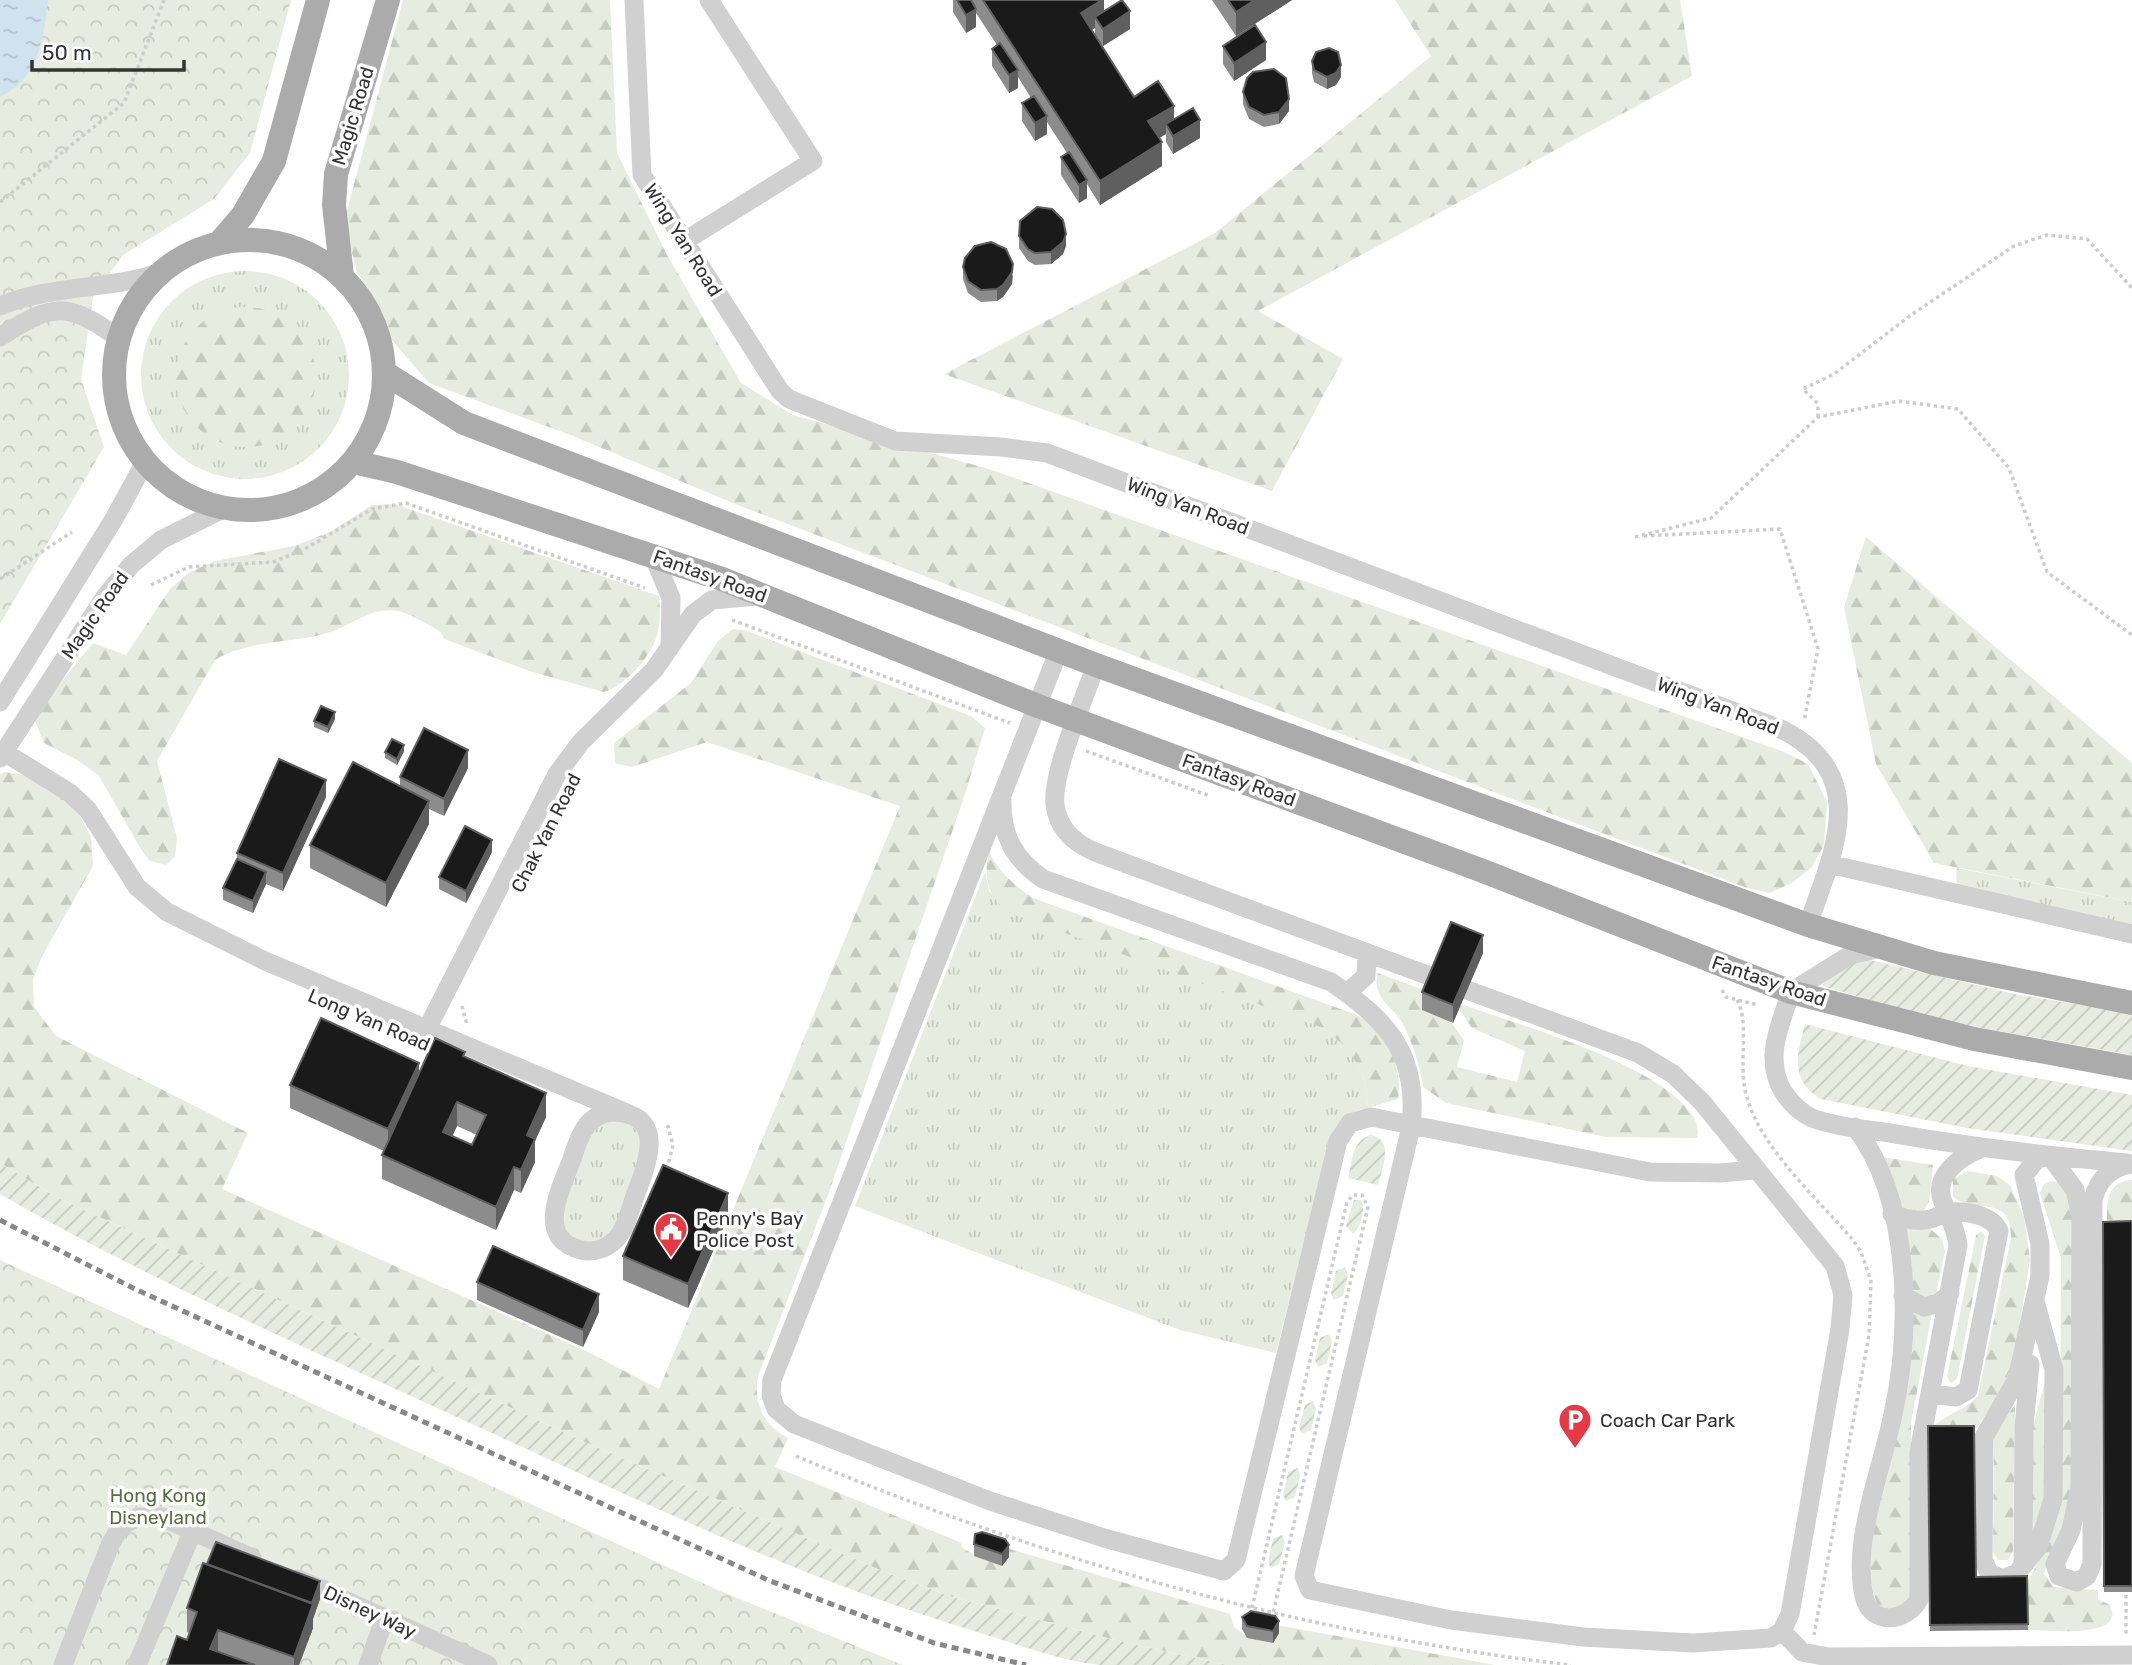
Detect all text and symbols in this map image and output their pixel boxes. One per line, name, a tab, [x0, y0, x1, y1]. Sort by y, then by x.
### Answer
scale bar	[32, 28, 184, 72]
text: 50 m	[42, 40, 92, 65]
street label: Magic Road	[327, 64, 379, 168]
street label: Wing Yan Road	[639, 179, 727, 301]
street label: Wing Yan Road	[1124, 472, 1252, 540]
street label: Fantasy Road	[650, 545, 770, 607]
street label: Magic Road	[56, 567, 134, 663]
street label: Wing Yan Road	[1654, 672, 1782, 740]
street label: Fantasy Road	[1179, 749, 1299, 811]
street label: Chak Yan Road	[506, 770, 586, 896]
street label: Fantasy Road	[1709, 951, 1829, 1011]
street label: Long Yan Road	[304, 984, 434, 1056]
place label: Penny's Bay Police Post	[696, 1207, 803, 1252]
public building icon: Penny's Bay Police Post	[652, 1210, 690, 1259]
parking icon: Coach Car Park	[1556, 1401, 1594, 1450]
place label: Coach Car Park	[1600, 1409, 1735, 1432]
park label: Hong Kong Disneyland	[109, 1484, 207, 1529]
street label: Disney Way	[320, 1581, 420, 1643]

